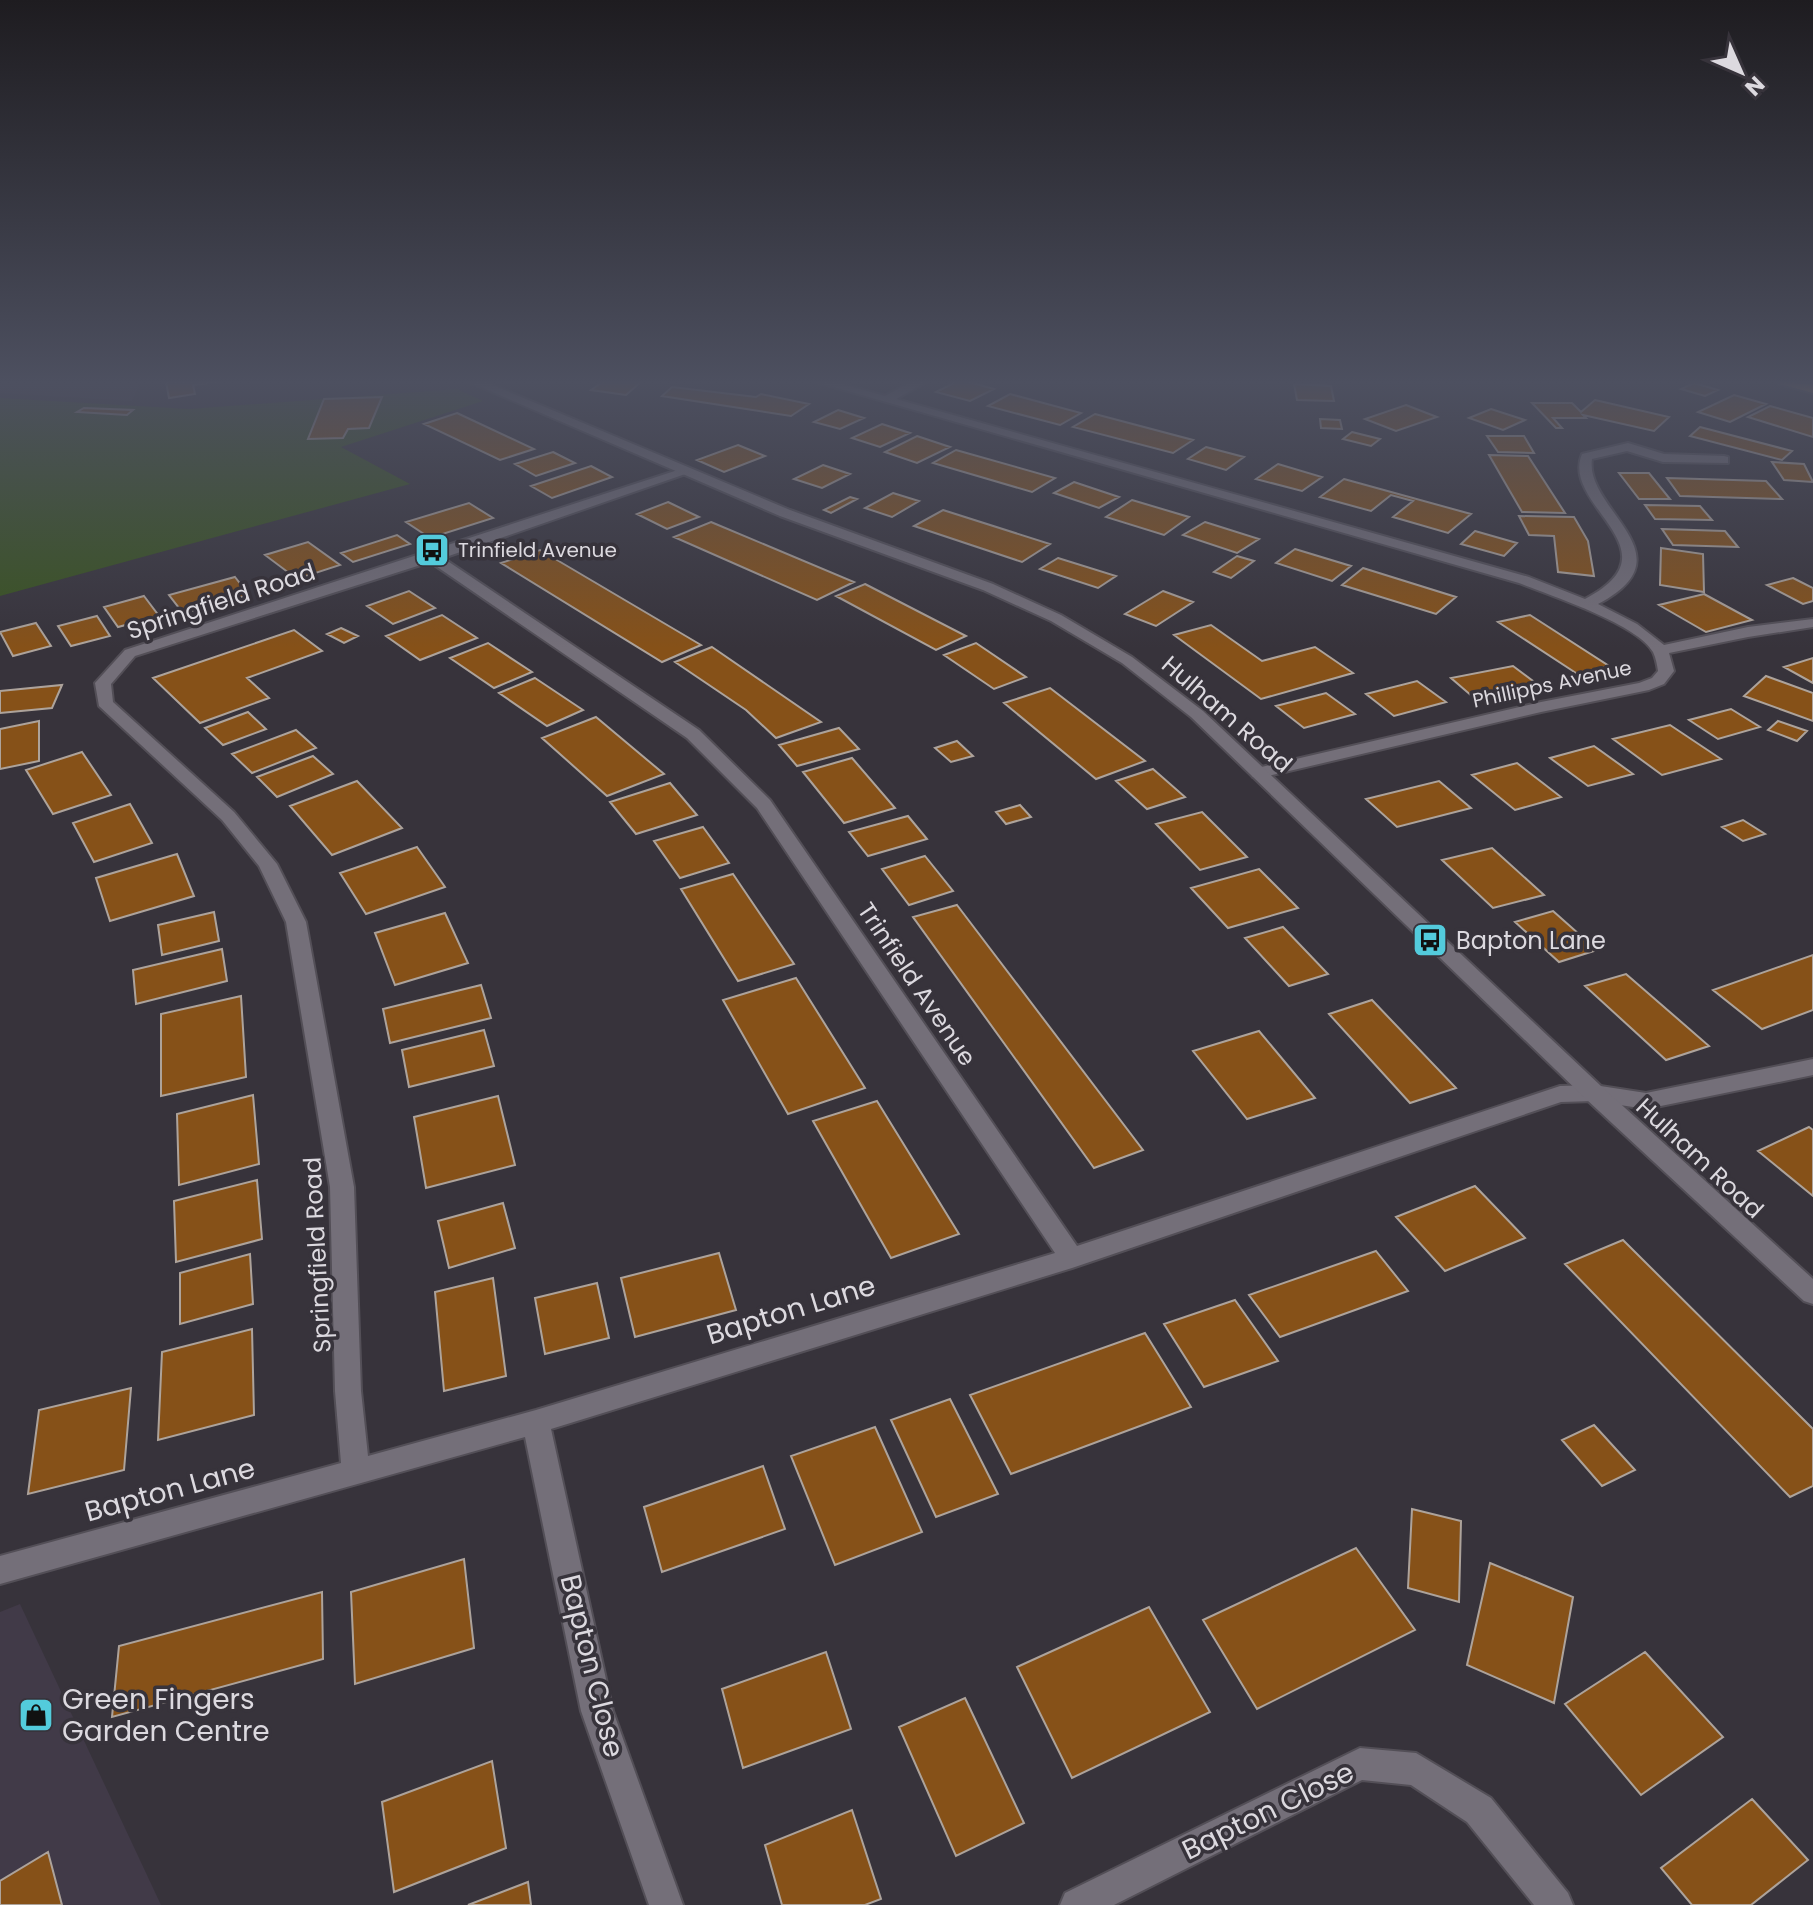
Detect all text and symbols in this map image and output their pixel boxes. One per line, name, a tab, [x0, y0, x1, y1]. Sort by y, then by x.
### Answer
north arrow	[1701, 32, 1781, 112]
text: N	[1738, 69, 1772, 103]
bus stop icon: Trinfield Avenue	[413, 531, 451, 569]
place label: Trinfield Avenue	[458, 536, 617, 564]
street label: Springfield Road	[123, 555, 319, 647]
street label: Hulham Road	[1155, 648, 1299, 780]
street label: Phillipps Avenue	[1470, 653, 1634, 715]
street label: Trinfield Avenue	[850, 896, 984, 1072]
bus stop icon: Bapton Lane	[1411, 921, 1449, 959]
place label: Bapton Lane	[1456, 924, 1606, 957]
street label: Hulham Road	[1629, 1090, 1771, 1226]
street label: Springfield Road	[295, 1156, 339, 1354]
street label: Bapton Lane	[702, 1266, 880, 1354]
street label: Bapton Lane	[81, 1449, 259, 1531]
street label: Bapton Close	[550, 1571, 634, 1761]
place label: Green Fingers Garden Centre	[62, 1680, 270, 1751]
shop icon: Green Fingers Garden Centre	[17, 1696, 55, 1734]
street label: Bapton Close	[1175, 1752, 1361, 1870]

